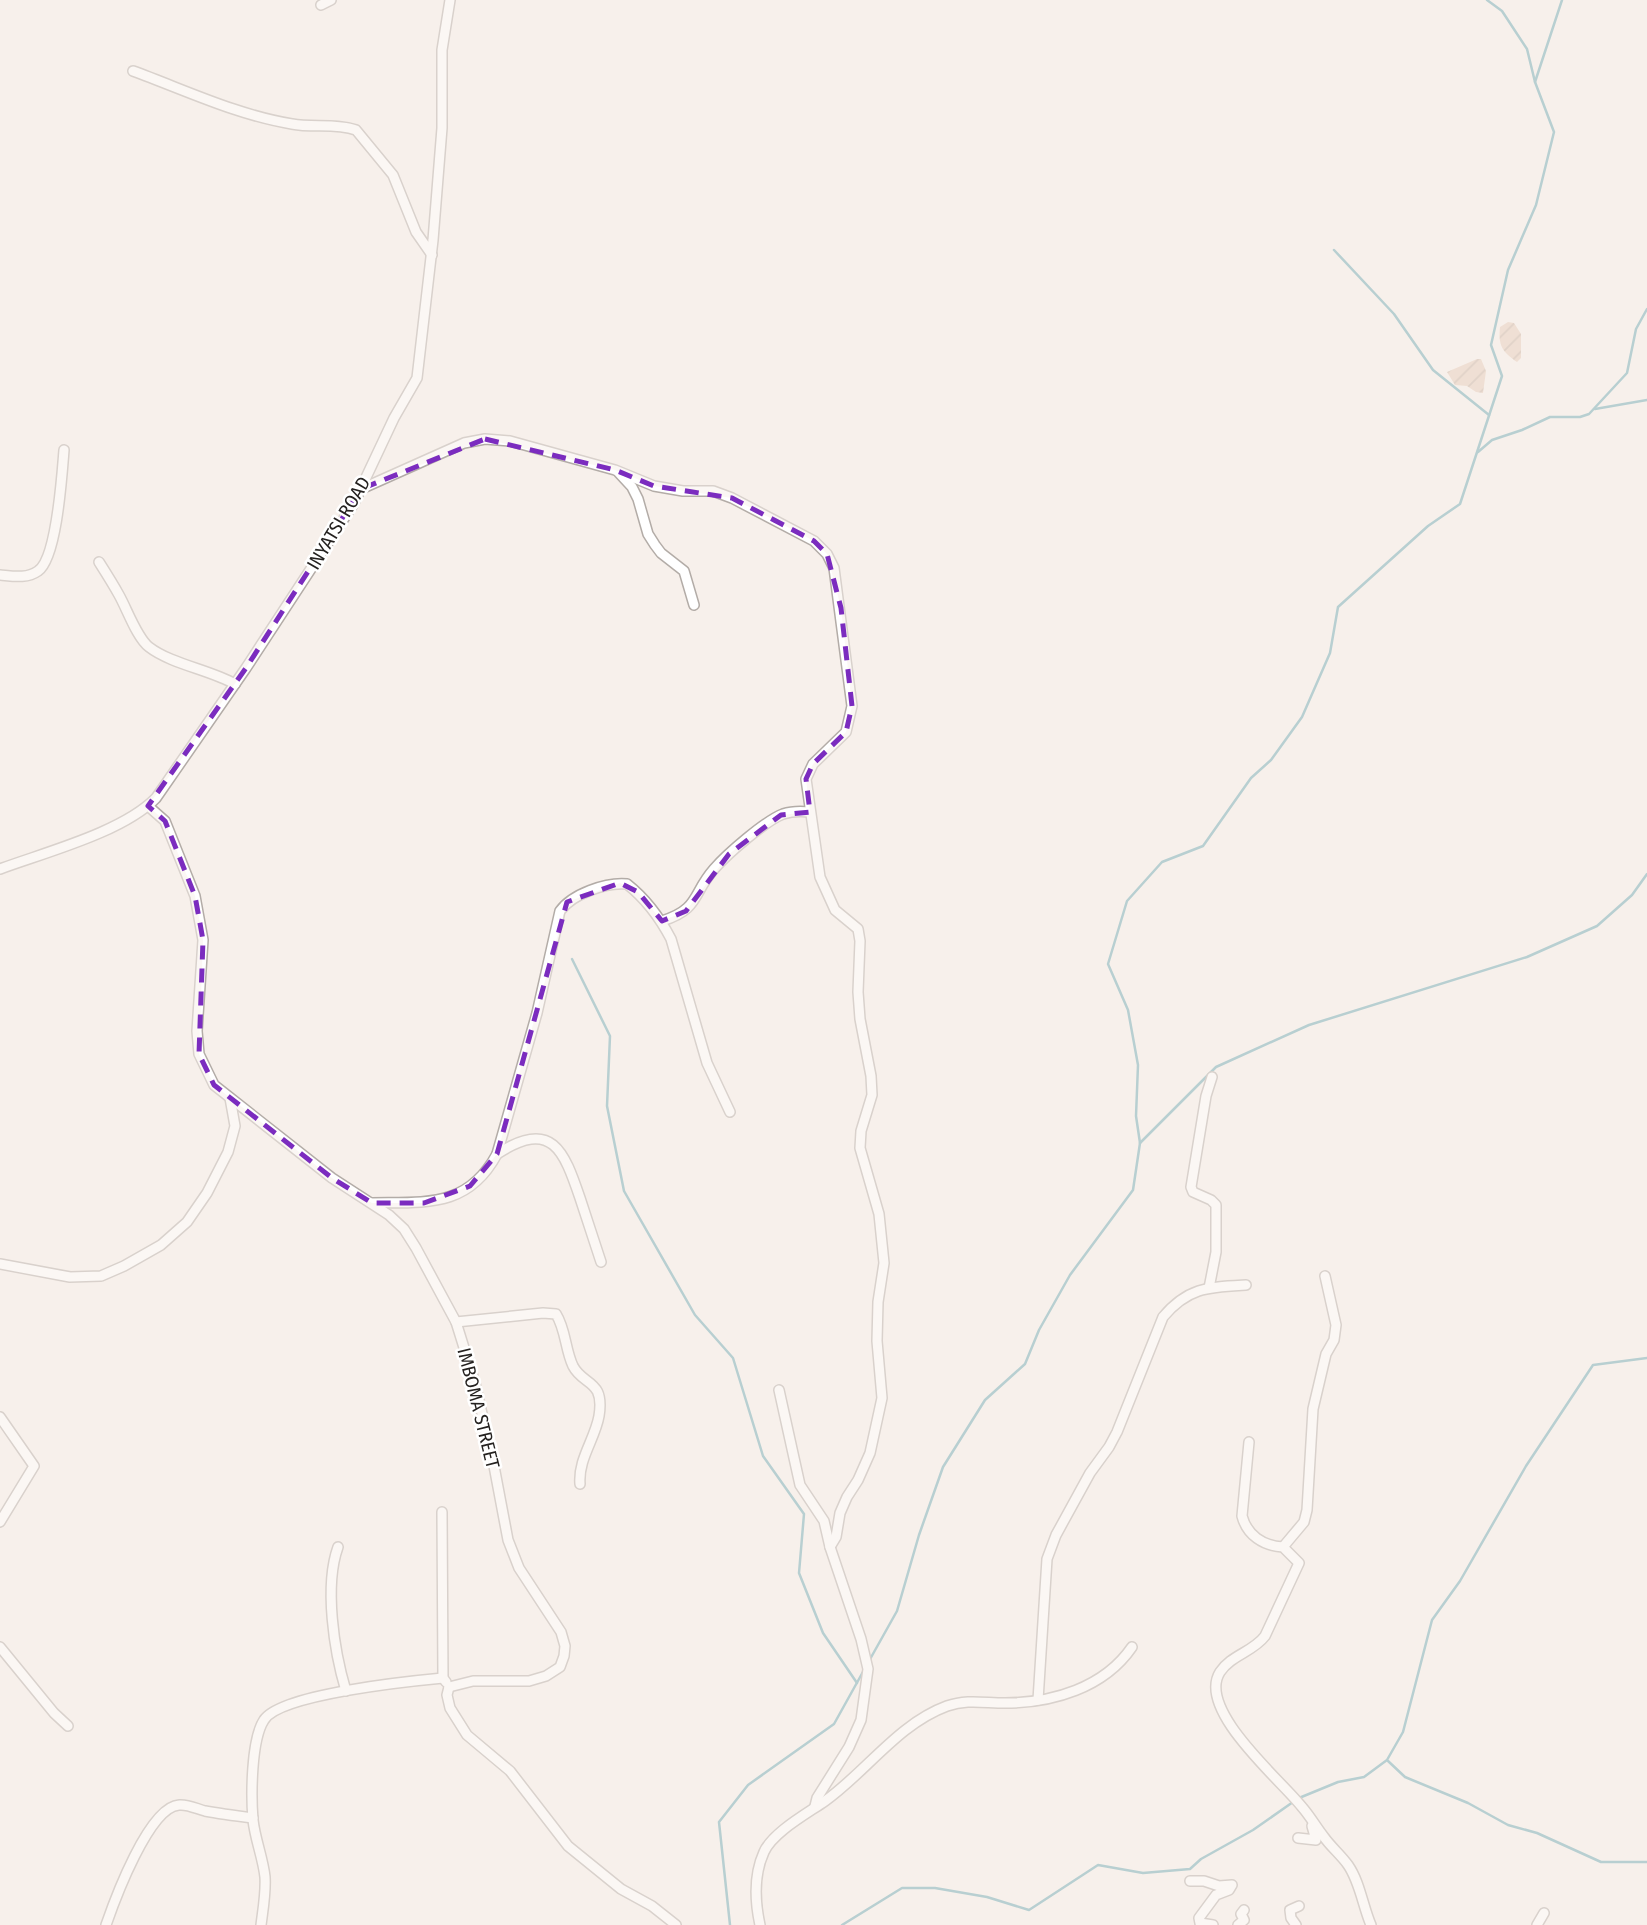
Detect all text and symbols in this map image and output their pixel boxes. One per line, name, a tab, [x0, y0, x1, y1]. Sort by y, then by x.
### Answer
street label: INYATSI ROAD	[302, 473, 375, 574]
street label: IMBOMA STREET	[452, 1345, 505, 1471]

